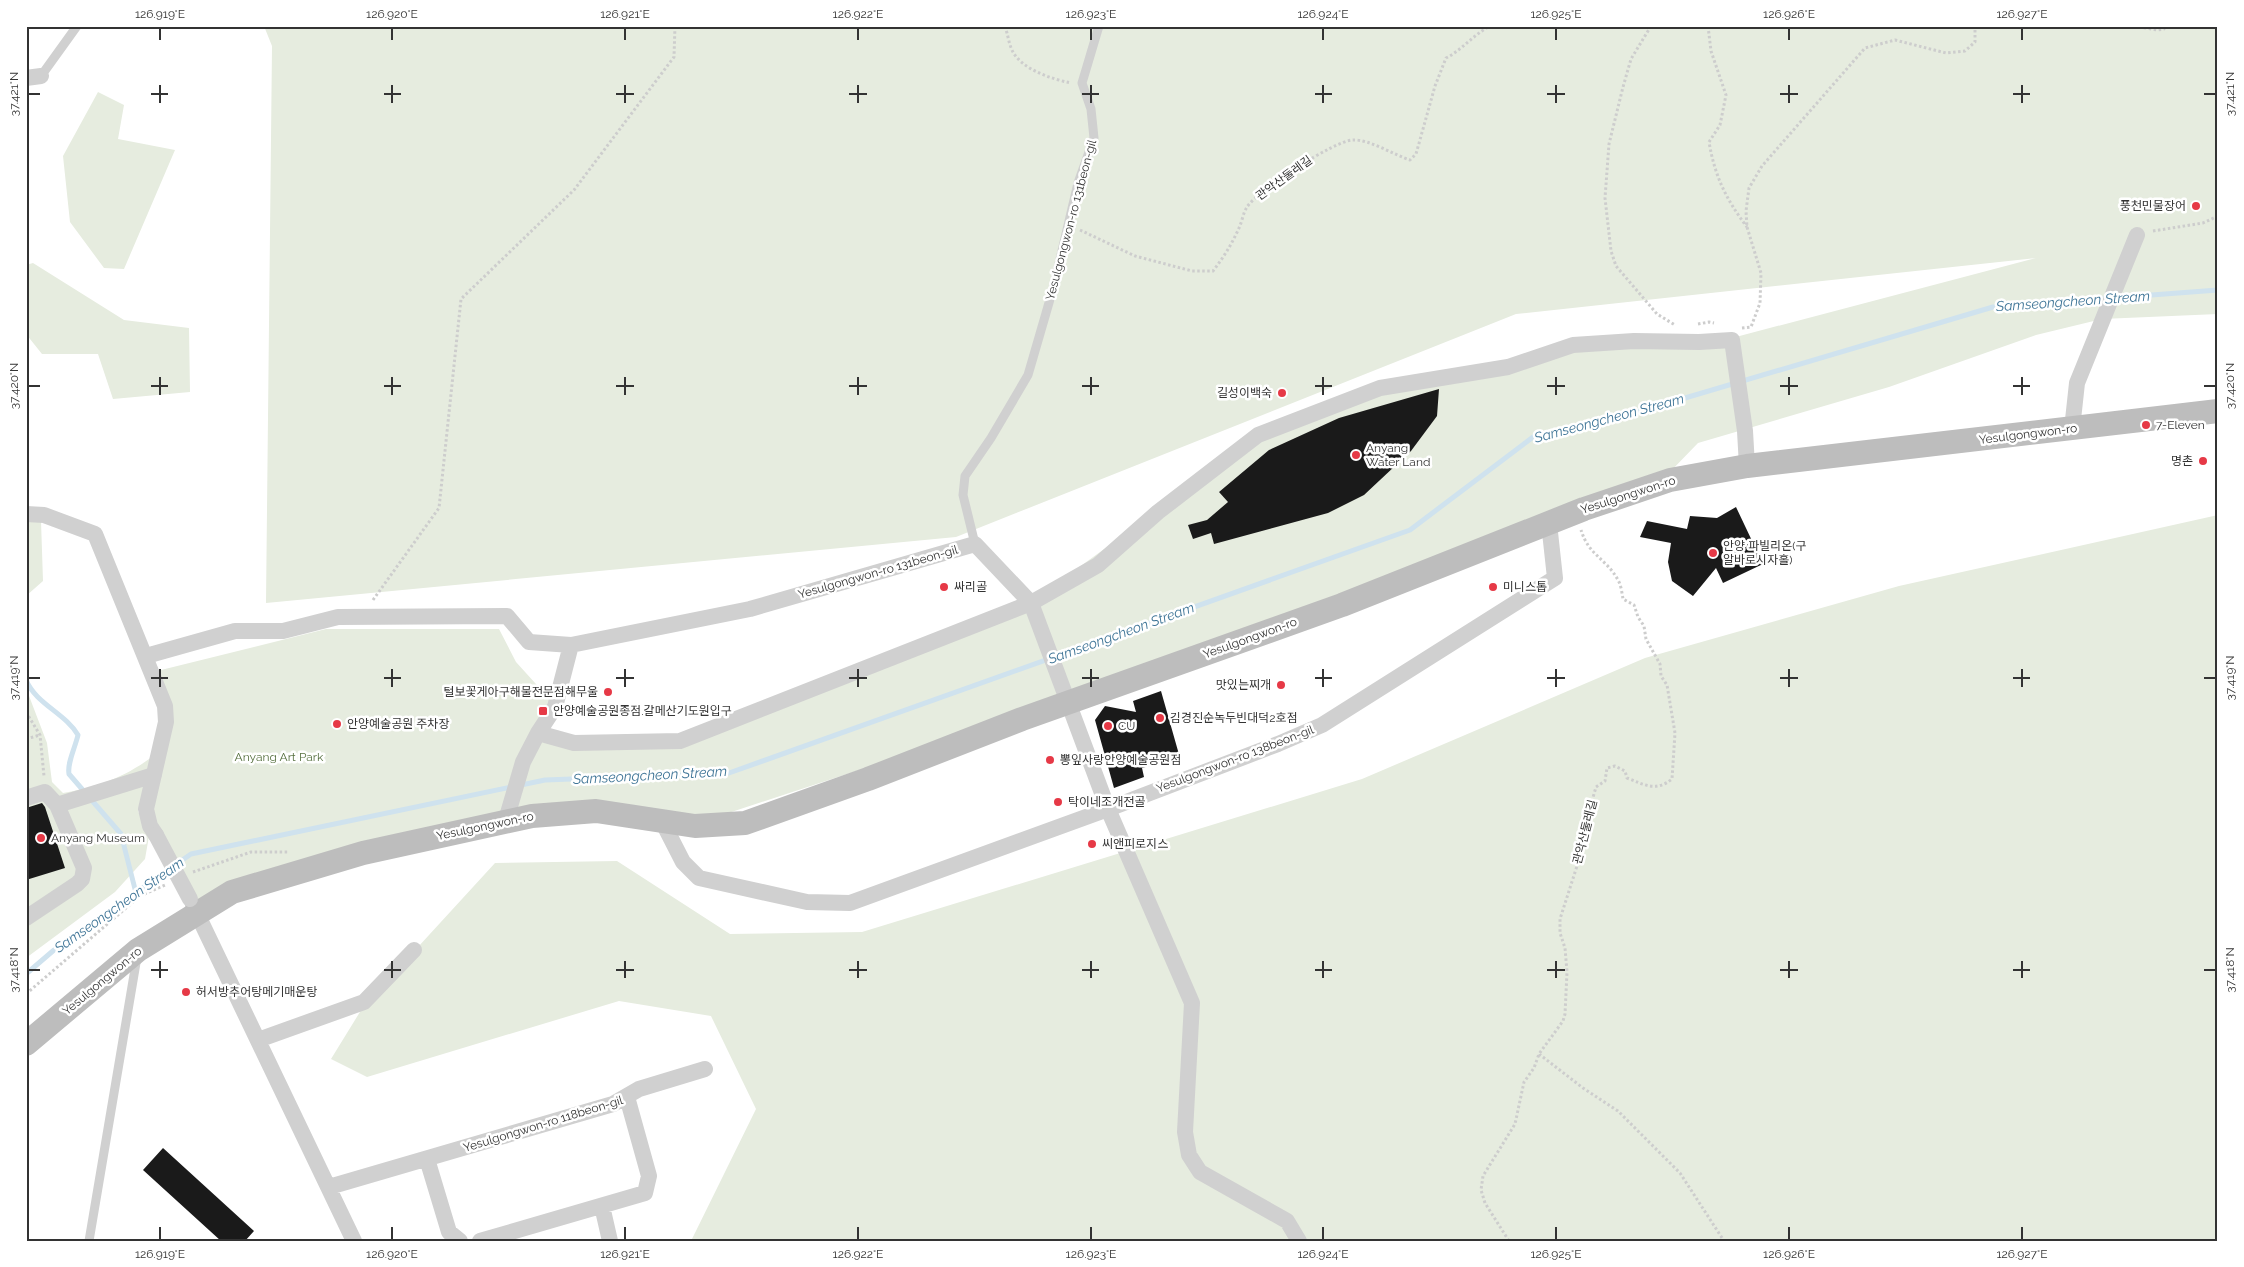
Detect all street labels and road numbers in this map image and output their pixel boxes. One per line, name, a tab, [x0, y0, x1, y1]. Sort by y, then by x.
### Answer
street label: Yesulgongwon-ro 131beon-gil	[1043, 138, 1099, 302]
street label: 관악산둘레길	[1253, 153, 1315, 203]
street label: Yesulgongwon-ro	[1978, 421, 2078, 447]
street label: Yesulgongwon-ro	[1579, 473, 1677, 517]
street label: Yesulgongwon-ro 131beon-gil	[797, 542, 960, 602]
street label: Yesulgongwon-ro	[1201, 615, 1299, 661]
street label: Yesulgongwon-ro 138beon-gil	[1154, 722, 1316, 796]
street label: 관악산둘레길	[1570, 798, 1600, 866]
street label: Yesulgongwon-ro	[435, 809, 535, 843]
street label: Yesulgongwon-ro	[60, 944, 144, 1018]
street label: Yesulgongwon-ro 118beon-gil	[461, 1093, 625, 1155]

